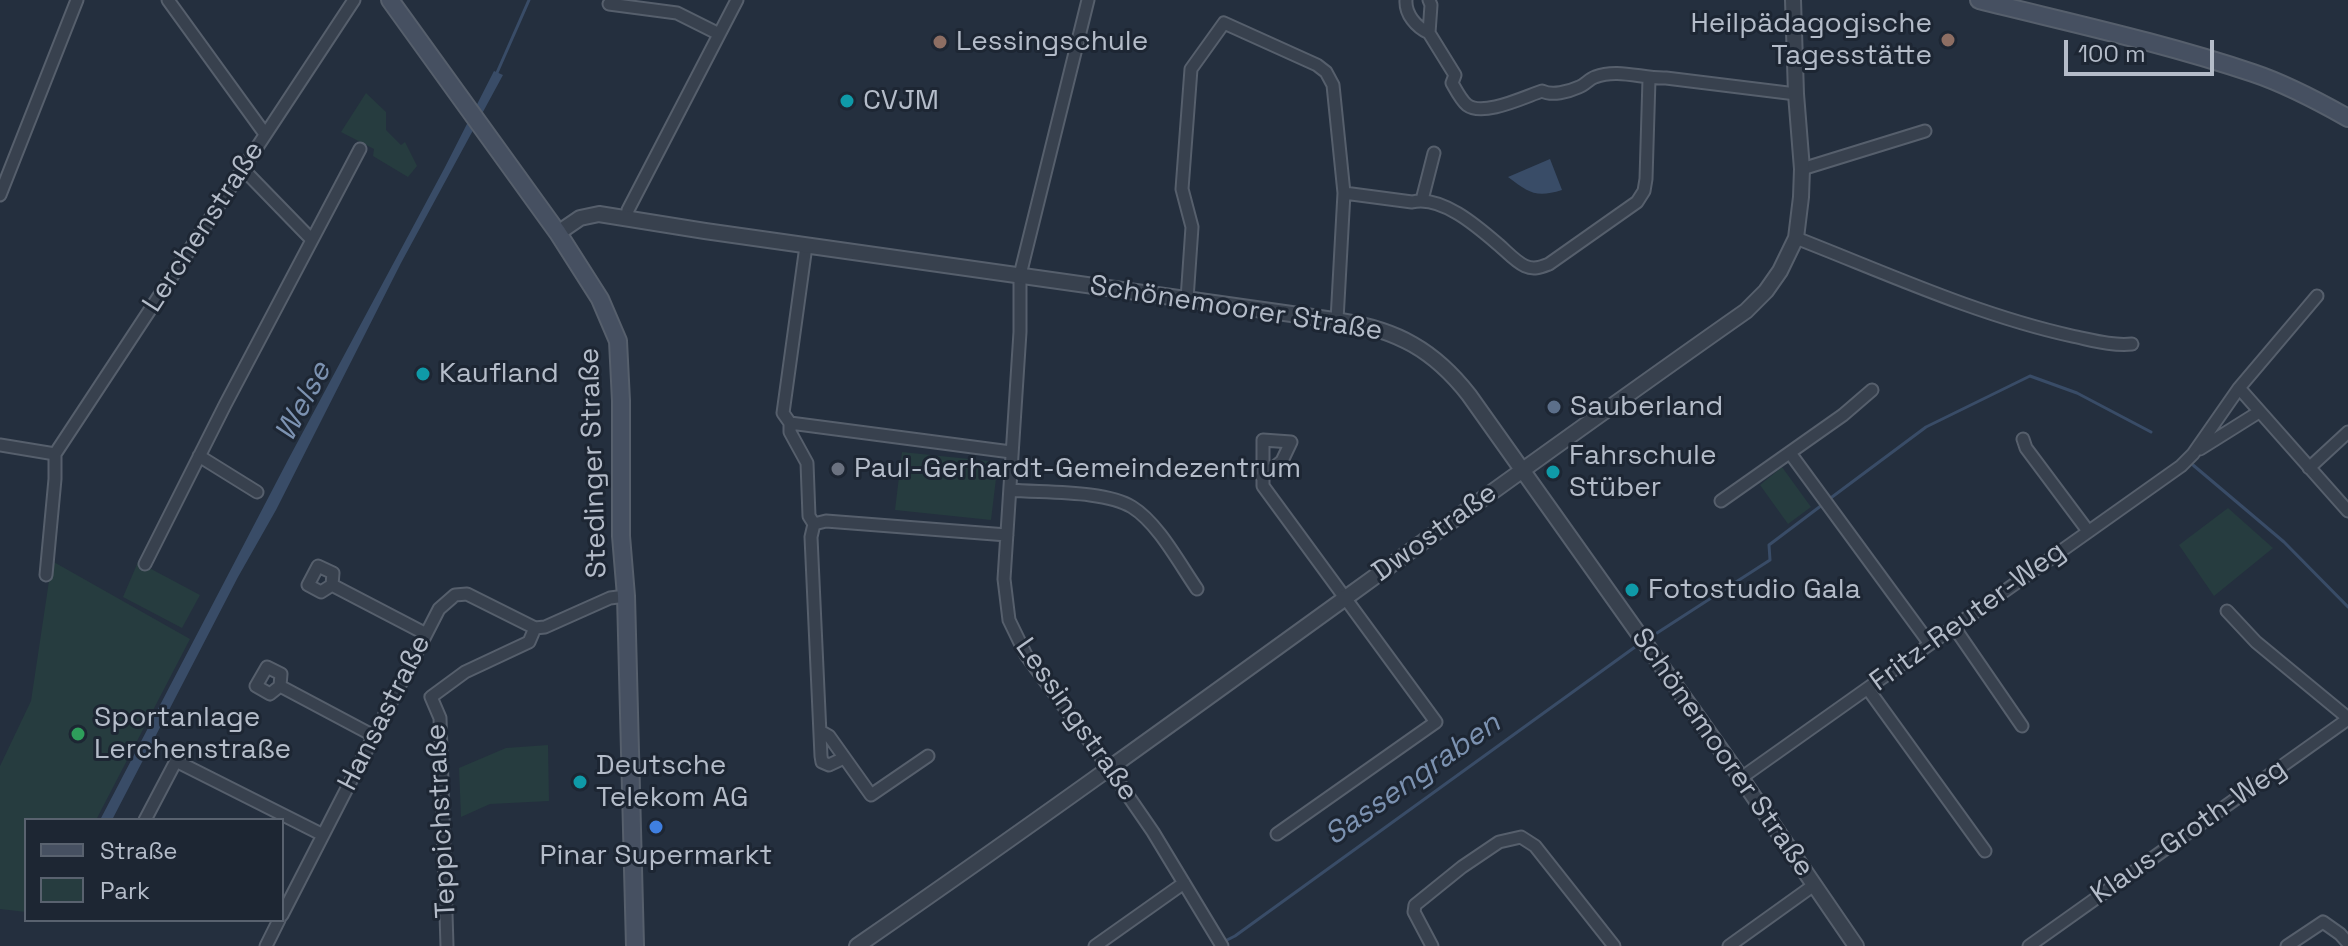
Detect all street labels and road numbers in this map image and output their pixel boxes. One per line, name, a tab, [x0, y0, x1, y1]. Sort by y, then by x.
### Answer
street label: Lerchenstraße	[136, 135, 272, 319]
street label: Schönemoorer Straße	[1087, 269, 1385, 349]
street label: Stedinger Straße	[573, 347, 615, 579]
street label: Dwostraße	[1366, 477, 1504, 589]
street label: Fritz-Reuter-Weg	[1864, 535, 2072, 699]
street label: Schönemoorer Straße	[1623, 622, 1821, 884]
street label: Hansastraße	[331, 630, 439, 796]
street label: Lessingstraße	[1007, 632, 1145, 808]
street label: Teppichstraße	[420, 723, 464, 919]
street label: Klaus-Groth-Weg	[2085, 752, 2293, 912]

